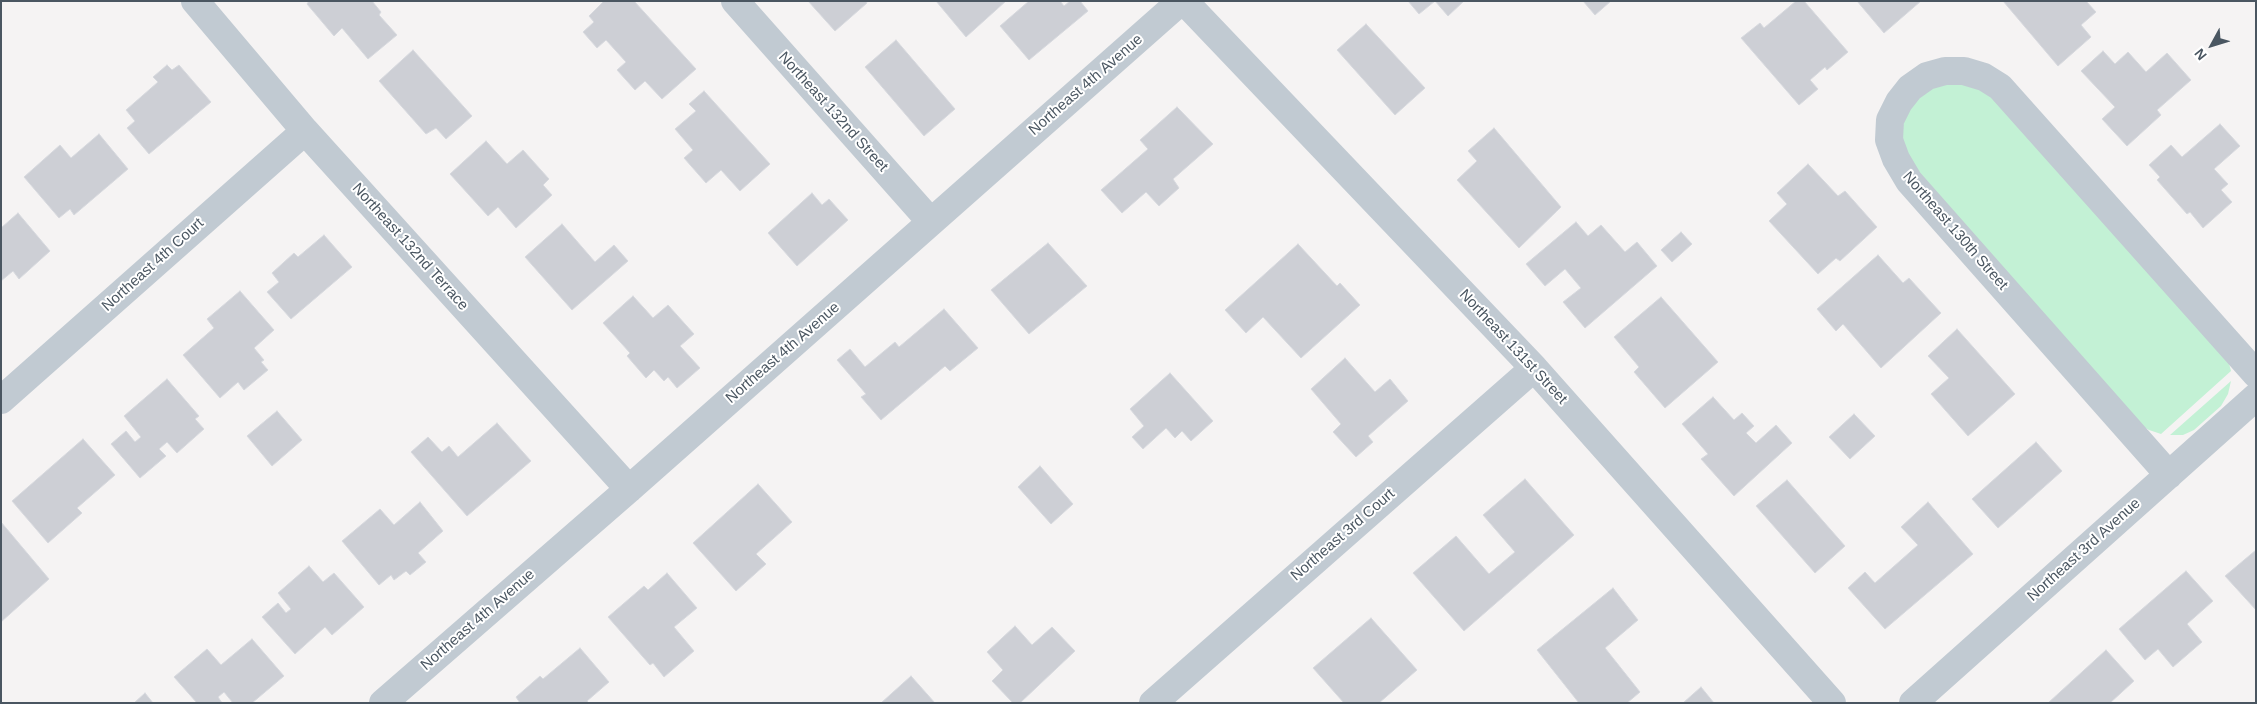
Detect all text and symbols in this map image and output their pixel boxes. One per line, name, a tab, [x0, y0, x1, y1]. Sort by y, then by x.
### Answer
north arrow	[2187, 20, 2237, 70]
street label: Northeast 4th Avenue	[1025, 31, 1147, 139]
text: N	[2191, 45, 2210, 63]
street label: Northeast 132nd Street	[774, 48, 892, 176]
street label: Northeast 130th Street	[1899, 168, 2011, 294]
street label: Northeast 132nd Terrace	[348, 180, 472, 314]
street label: Northeast 4th Court	[98, 215, 208, 315]
street label: Northeast 131st Street	[1455, 286, 1571, 408]
street label: Northeast 4th Avenue	[722, 299, 844, 407]
street label: Northeast 3rd Court	[1287, 485, 1399, 585]
street label: Northeast 3rd Avenue	[2024, 495, 2144, 605]
street label: Northeast 4th Avenue	[417, 566, 539, 674]

